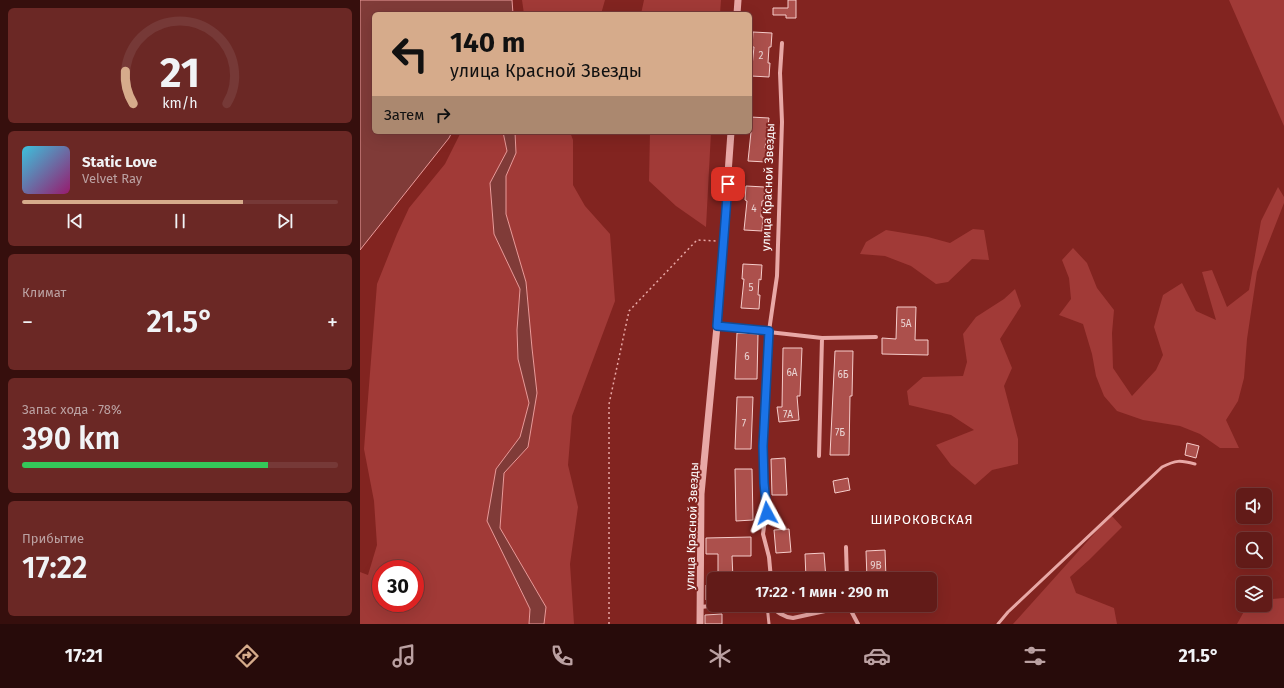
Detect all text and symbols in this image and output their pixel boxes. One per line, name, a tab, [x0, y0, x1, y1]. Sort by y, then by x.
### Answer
text: 140 m	[450, 26, 526, 59]
icon: left	[384, 28, 436, 80]
text: 21	[160, 47, 200, 97]
house number: 2	[759, 50, 764, 62]
text: улица Красной Звезды	[450, 60, 642, 82]
text: km/h	[162, 94, 198, 111]
icon: right	[432, 104, 454, 126]
text: Затем	[384, 106, 424, 124]
street label: улица Красной Звезды	[759, 123, 777, 251]
text: Static Love	[82, 153, 157, 171]
pin	[711, 167, 745, 201]
text: Velvet Ray	[82, 171, 142, 186]
icon: arrive	[717, 173, 739, 195]
house number: 4	[751, 203, 757, 215]
icon: previous	[64, 210, 86, 232]
icon: pause	[169, 210, 191, 232]
icon: next	[274, 210, 296, 232]
house number: 5	[748, 282, 754, 294]
text: Климат	[22, 285, 66, 300]
text: 21.5°	[147, 304, 214, 340]
text: −	[22, 309, 33, 336]
text: +	[327, 309, 338, 336]
house number: 5А	[901, 318, 912, 330]
house number: 6	[744, 351, 750, 363]
house number: 6А	[786, 367, 798, 379]
house number: 6Б	[837, 369, 849, 381]
text: Запас хода · 78%	[22, 402, 122, 417]
house number: 7А	[783, 409, 793, 421]
house number: 7	[742, 418, 747, 430]
text: 390 km	[22, 421, 120, 457]
house number: 7Б	[835, 427, 845, 439]
street label: улица Красной Звезды	[683, 462, 701, 590]
map controls	[1236, 488, 1272, 612]
button: sound	[1236, 488, 1272, 524]
position arrow	[746, 492, 788, 534]
district label: ШИРОКОВСКАЯ	[870, 512, 974, 527]
text: Прибытие	[22, 531, 84, 546]
button: search	[1236, 532, 1272, 568]
text: 17:22	[22, 550, 87, 586]
speed limit sign: 30	[372, 560, 424, 612]
house number: 9В	[870, 560, 882, 572]
button: layers	[1236, 576, 1272, 612]
text: 17:22 · 1 мин · 290 m	[755, 583, 889, 601]
icon: directions	[233, 642, 261, 670]
icon: music	[390, 642, 418, 670]
icon: phone	[548, 642, 576, 670]
icon: climate	[706, 642, 734, 670]
icon: car	[863, 642, 891, 670]
icon: filters	[1021, 642, 1049, 670]
text: 17:21	[65, 645, 103, 667]
text: 21.5°	[1179, 645, 1219, 667]

